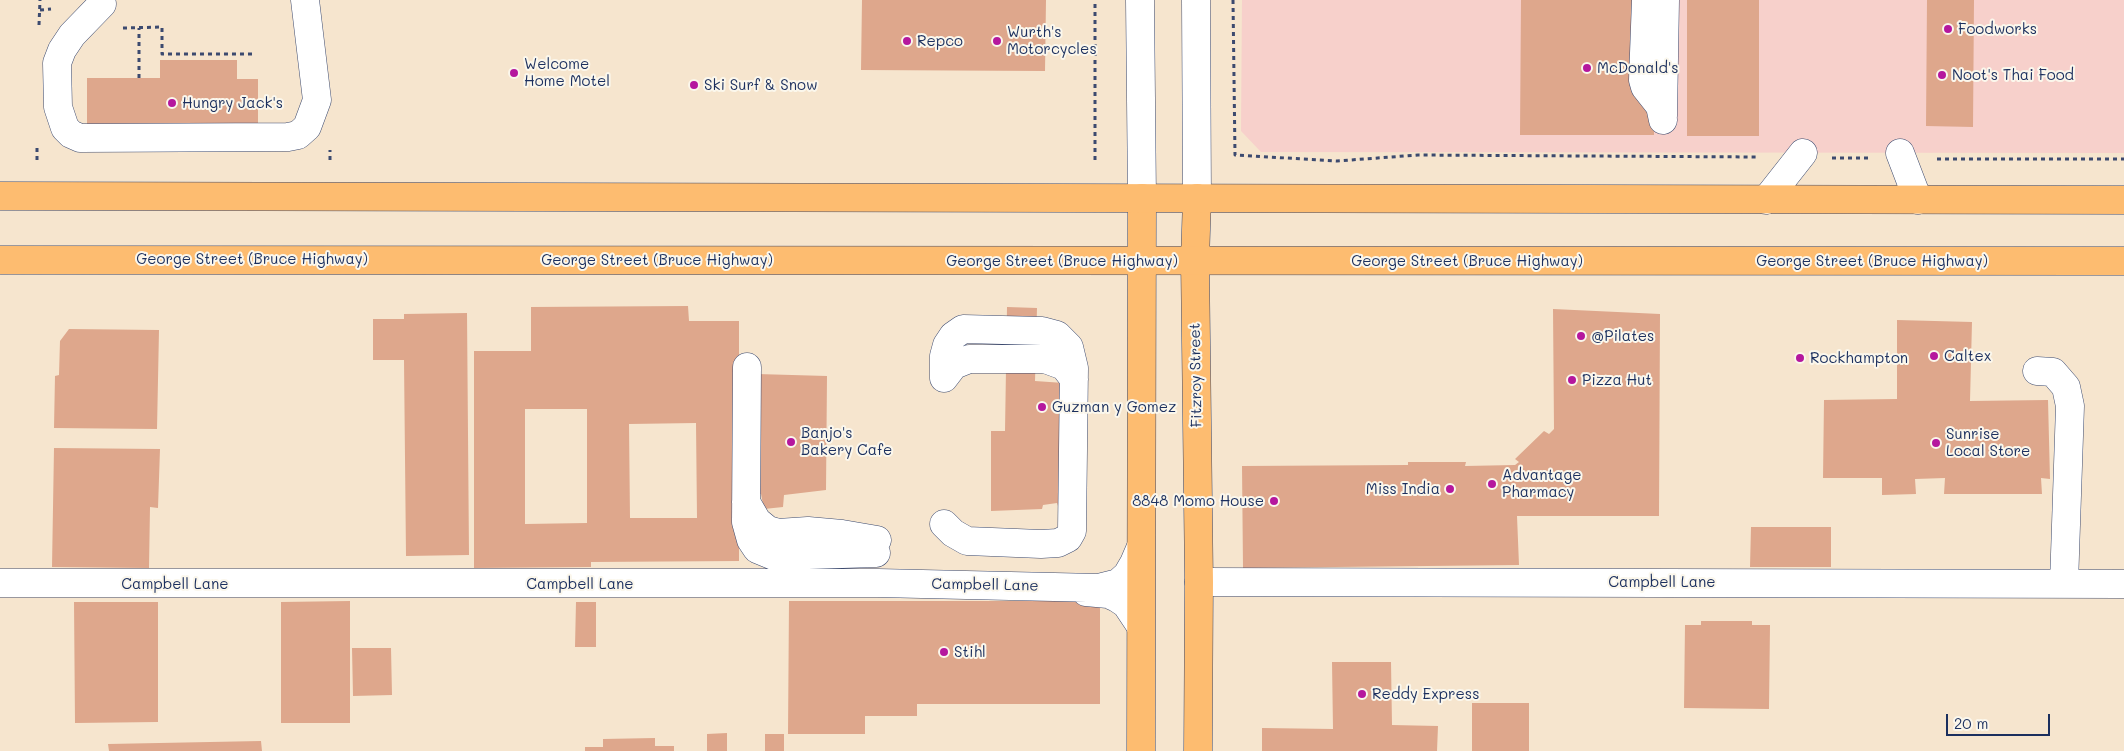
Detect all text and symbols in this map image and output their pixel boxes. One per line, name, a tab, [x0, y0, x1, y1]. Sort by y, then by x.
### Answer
place label: Foodworks	[1958, 20, 2037, 38]
place label: Wurth's Motorcycles	[1007, 23, 1097, 58]
marker: Foodworks	[1942, 23, 1954, 35]
place label: Repco	[917, 32, 963, 50]
marker: Repco	[901, 35, 913, 47]
marker: Wurth's Motorcycles	[991, 35, 1003, 47]
place label: Welcome Home Motel	[524, 55, 610, 90]
place label: McDonald's	[1597, 59, 1679, 77]
marker: McDonald's	[1581, 62, 1593, 74]
place label: Noot's Thai Food	[1952, 66, 2074, 84]
marker: Welcome Home Motel	[508, 67, 520, 79]
marker: Noot's Thai Food	[1936, 69, 1948, 81]
place label: Ski Surf & Snow	[704, 76, 818, 94]
marker: Ski Surf & Snow	[688, 79, 700, 91]
place label: Hungry Jack's	[182, 94, 283, 112]
marker: Hungry Jack's	[166, 97, 178, 109]
street label: George Street (Bruce Highway)	[136, 250, 368, 268]
street label: George Street (Bruce Highway)	[541, 251, 773, 269]
street label: George Street (Bruce Highway)	[946, 252, 1178, 270]
street label: George Street (Bruce Highway)	[1351, 252, 1583, 270]
street label: George Street (Bruce Highway)	[1756, 252, 1988, 270]
street label: Fitzroy Street	[1186, 322, 1206, 428]
place label: @Pilates	[1591, 327, 1654, 345]
marker: @Pilates	[1575, 330, 1587, 342]
place label: Caltex	[1944, 347, 1991, 365]
place label: Rockhampton	[1810, 349, 1908, 367]
marker: Caltex	[1928, 350, 1940, 362]
marker: Rockhampton	[1794, 352, 1806, 364]
place label: Pizza Hut	[1582, 371, 1652, 389]
marker: Pizza Hut	[1566, 374, 1578, 386]
place label: Guzman y Gomez	[1052, 398, 1176, 416]
marker: Guzman y Gomez	[1036, 401, 1048, 413]
place label: Banjo's Bakery Cafe	[801, 424, 892, 459]
place label: Sunrise Local Store	[1946, 425, 2030, 460]
marker: Banjo's Bakery Cafe	[785, 436, 797, 448]
marker: Sunrise Local Store	[1930, 437, 1942, 449]
place label: Advantage Pharmacy	[1502, 466, 1581, 501]
marker: Advantage Pharmacy	[1486, 478, 1498, 490]
place label: Miss India	[1366, 480, 1440, 498]
marker: Miss India	[1444, 483, 1456, 495]
place label: 8848 Momo House	[1132, 492, 1264, 510]
marker: 8848 Momo House	[1268, 495, 1280, 507]
street label: Campbell Lane	[1608, 573, 1716, 591]
street label: Campbell Lane	[121, 575, 229, 593]
street label: Campbell Lane	[526, 575, 634, 593]
street label: Campbell Lane	[931, 575, 1039, 595]
place label: Stihl	[954, 643, 986, 661]
marker: Stihl	[938, 646, 950, 658]
place label: Reddy Express	[1372, 685, 1479, 703]
marker: Reddy Express	[1356, 688, 1368, 700]
scale bar	[1949, 704, 2053, 736]
text: 20 m	[1954, 713, 1988, 733]

